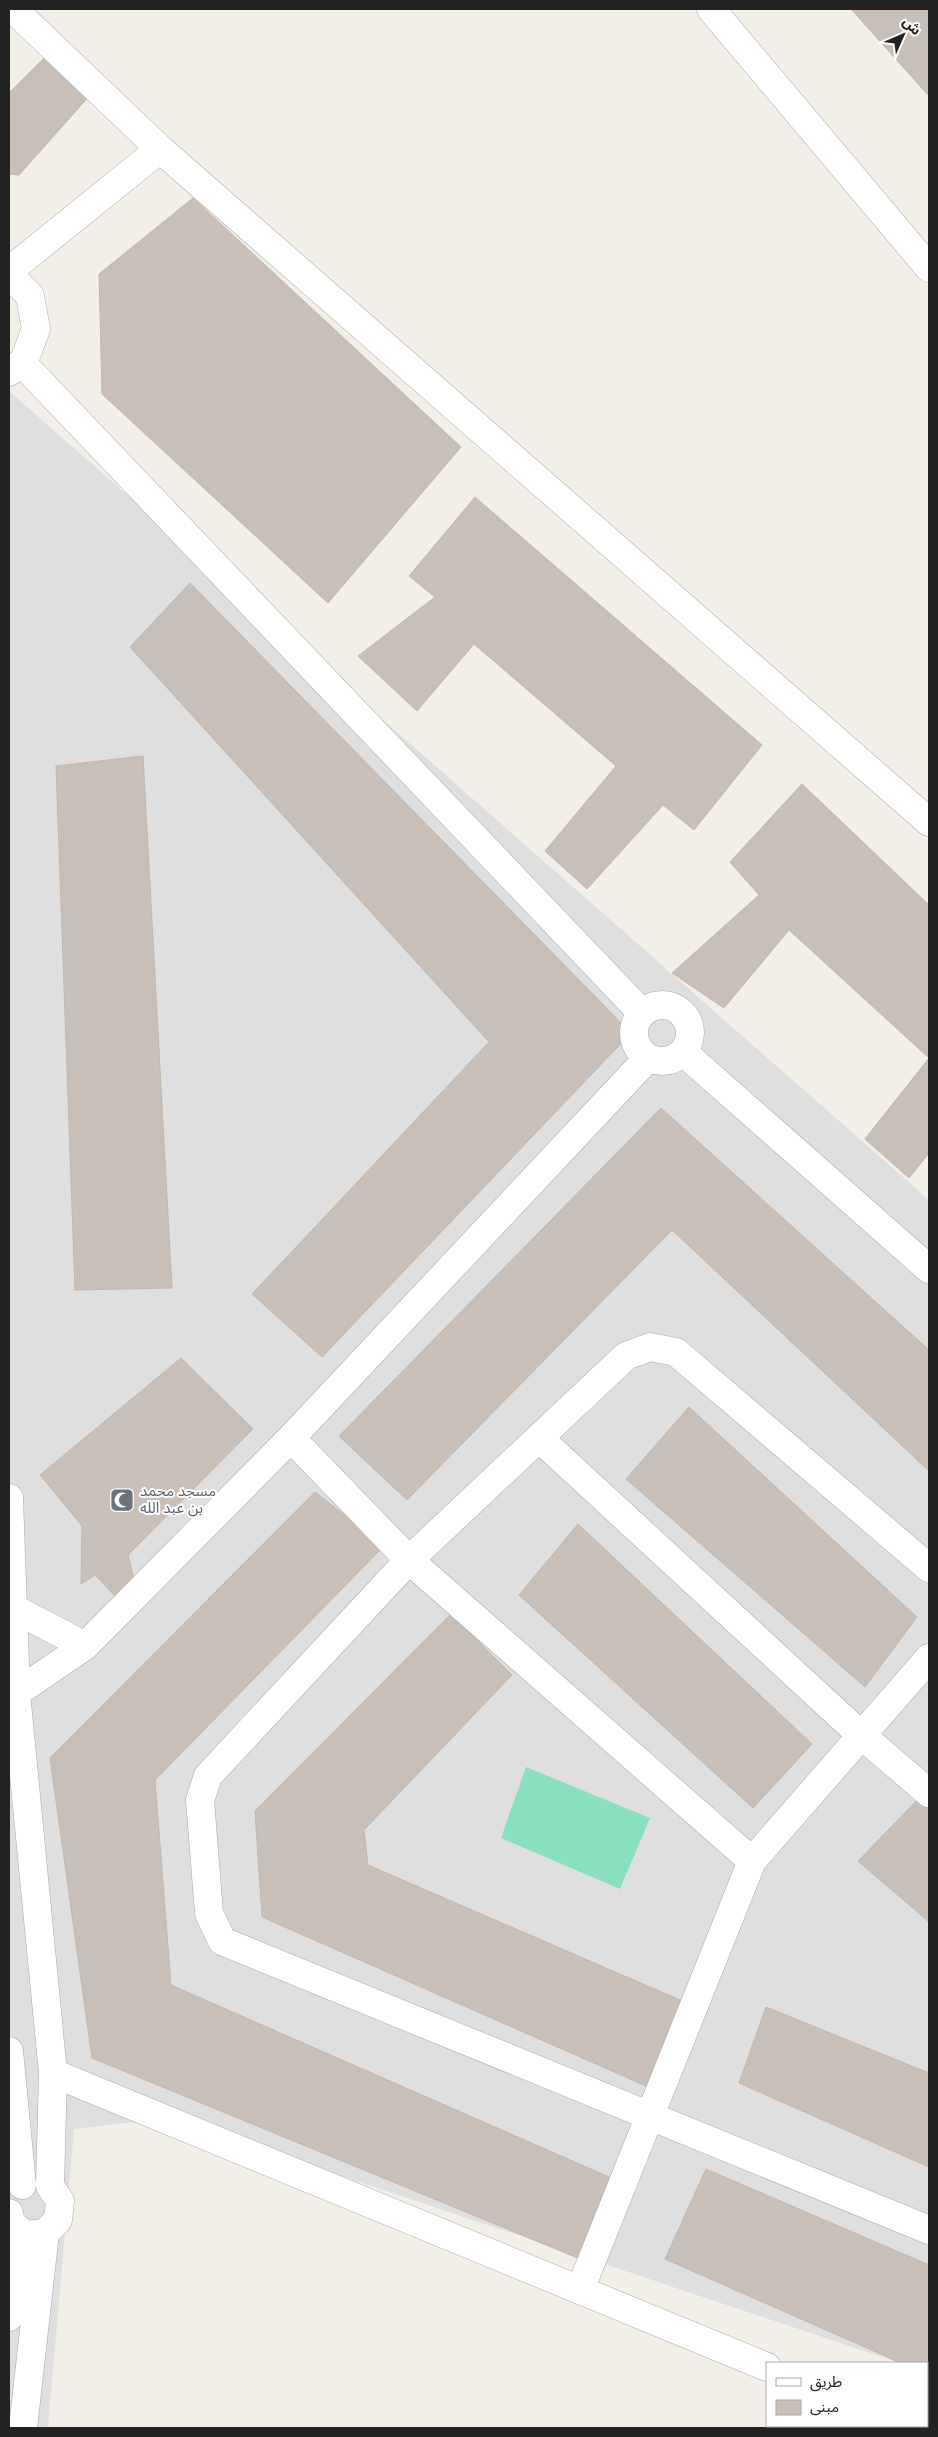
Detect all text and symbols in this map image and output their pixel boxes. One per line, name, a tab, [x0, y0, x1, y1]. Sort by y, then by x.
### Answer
north arrow	[878, 10, 928, 60]
text: ش	[899, 13, 925, 39]
place label: مسجد محمد بن عبد الله	[140, 1481, 216, 1517]
mosque icon: مسجد محمد بن عبد الله	[109, 1487, 135, 1513]
legend	[766, 2362, 928, 2427]
text: طريق	[810, 2372, 842, 2392]
text: مبنى	[810, 2397, 839, 2416]

